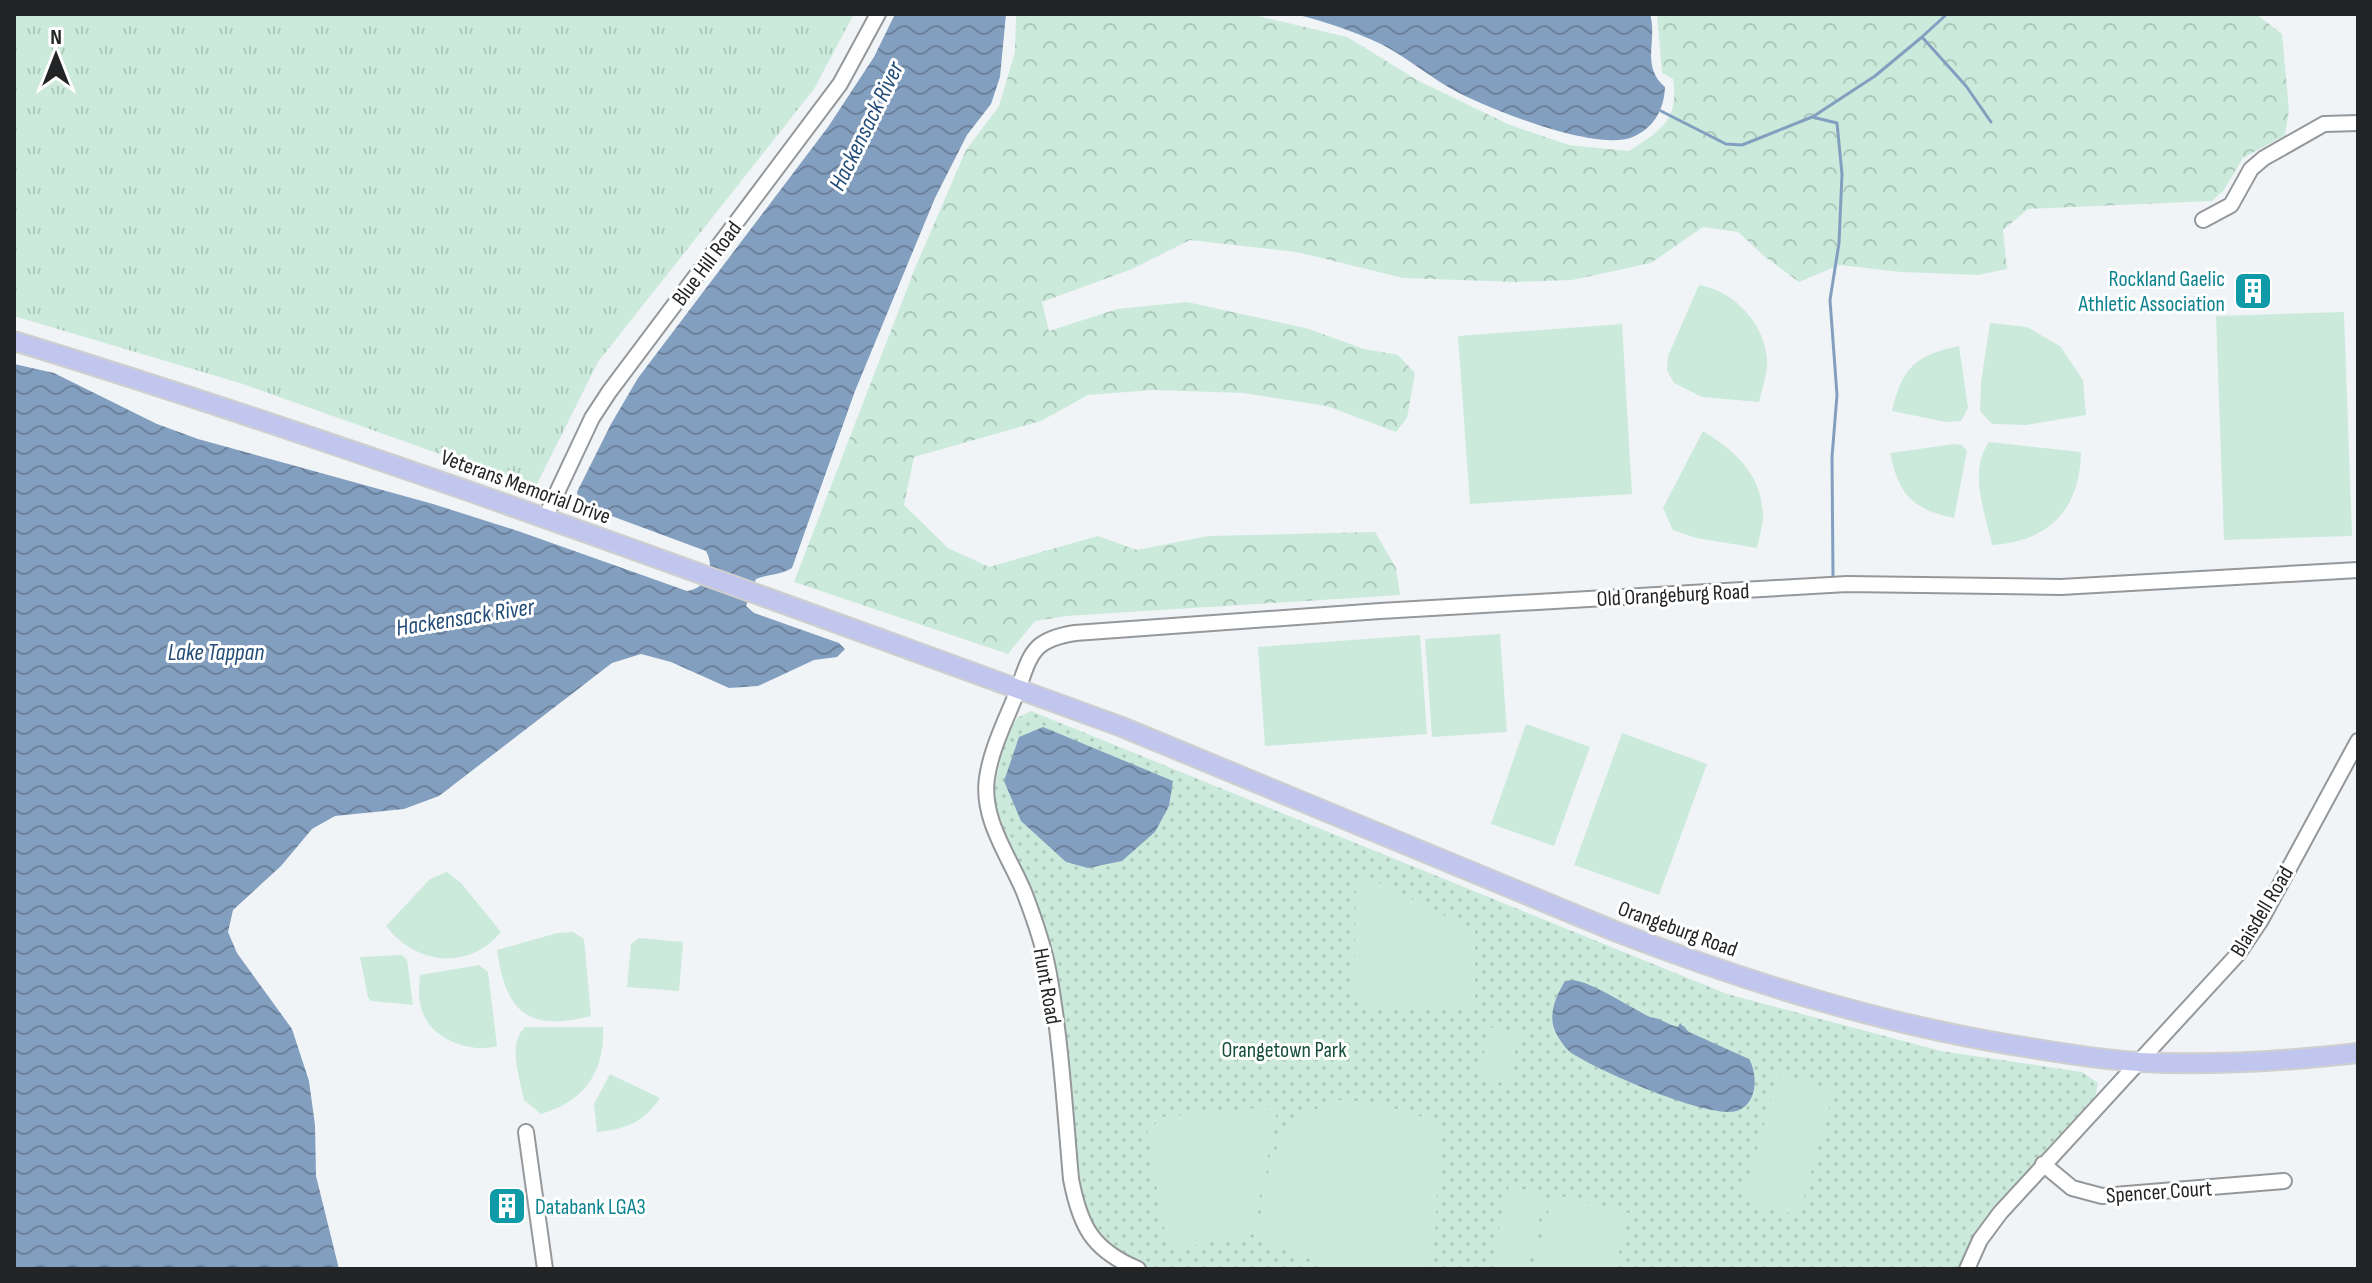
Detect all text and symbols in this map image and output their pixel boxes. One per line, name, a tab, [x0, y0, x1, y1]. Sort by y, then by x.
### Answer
north arrow	[16, 16, 96, 96]
text: N	[50, 24, 62, 51]
water label: Hackensack River	[823, 56, 911, 195]
street label: Blue Hill Road	[667, 216, 748, 312]
place label: Rockland Gaelic Athletic Association	[2078, 266, 2225, 318]
building icon: Rockland Gaelic Athletic Association	[2232, 270, 2274, 312]
street label: Veterans Memorial Drive	[437, 444, 614, 531]
street label: Old Orangeburg Road	[1596, 578, 1750, 613]
water label: Hackensack River	[394, 592, 537, 643]
water label: Lake Tappan	[168, 638, 264, 667]
street label: Blaisdell Road	[2225, 862, 2300, 962]
street label: Orangeburg Road	[1614, 895, 1741, 964]
street label: Hunt Road	[1027, 946, 1066, 1026]
park label: Orangetown Park	[1221, 1037, 1347, 1064]
street label: Spencer Court	[2105, 1175, 2213, 1210]
building icon: Databank LGA3	[486, 1185, 528, 1227]
place label: Databank LGA3	[535, 1194, 646, 1221]

